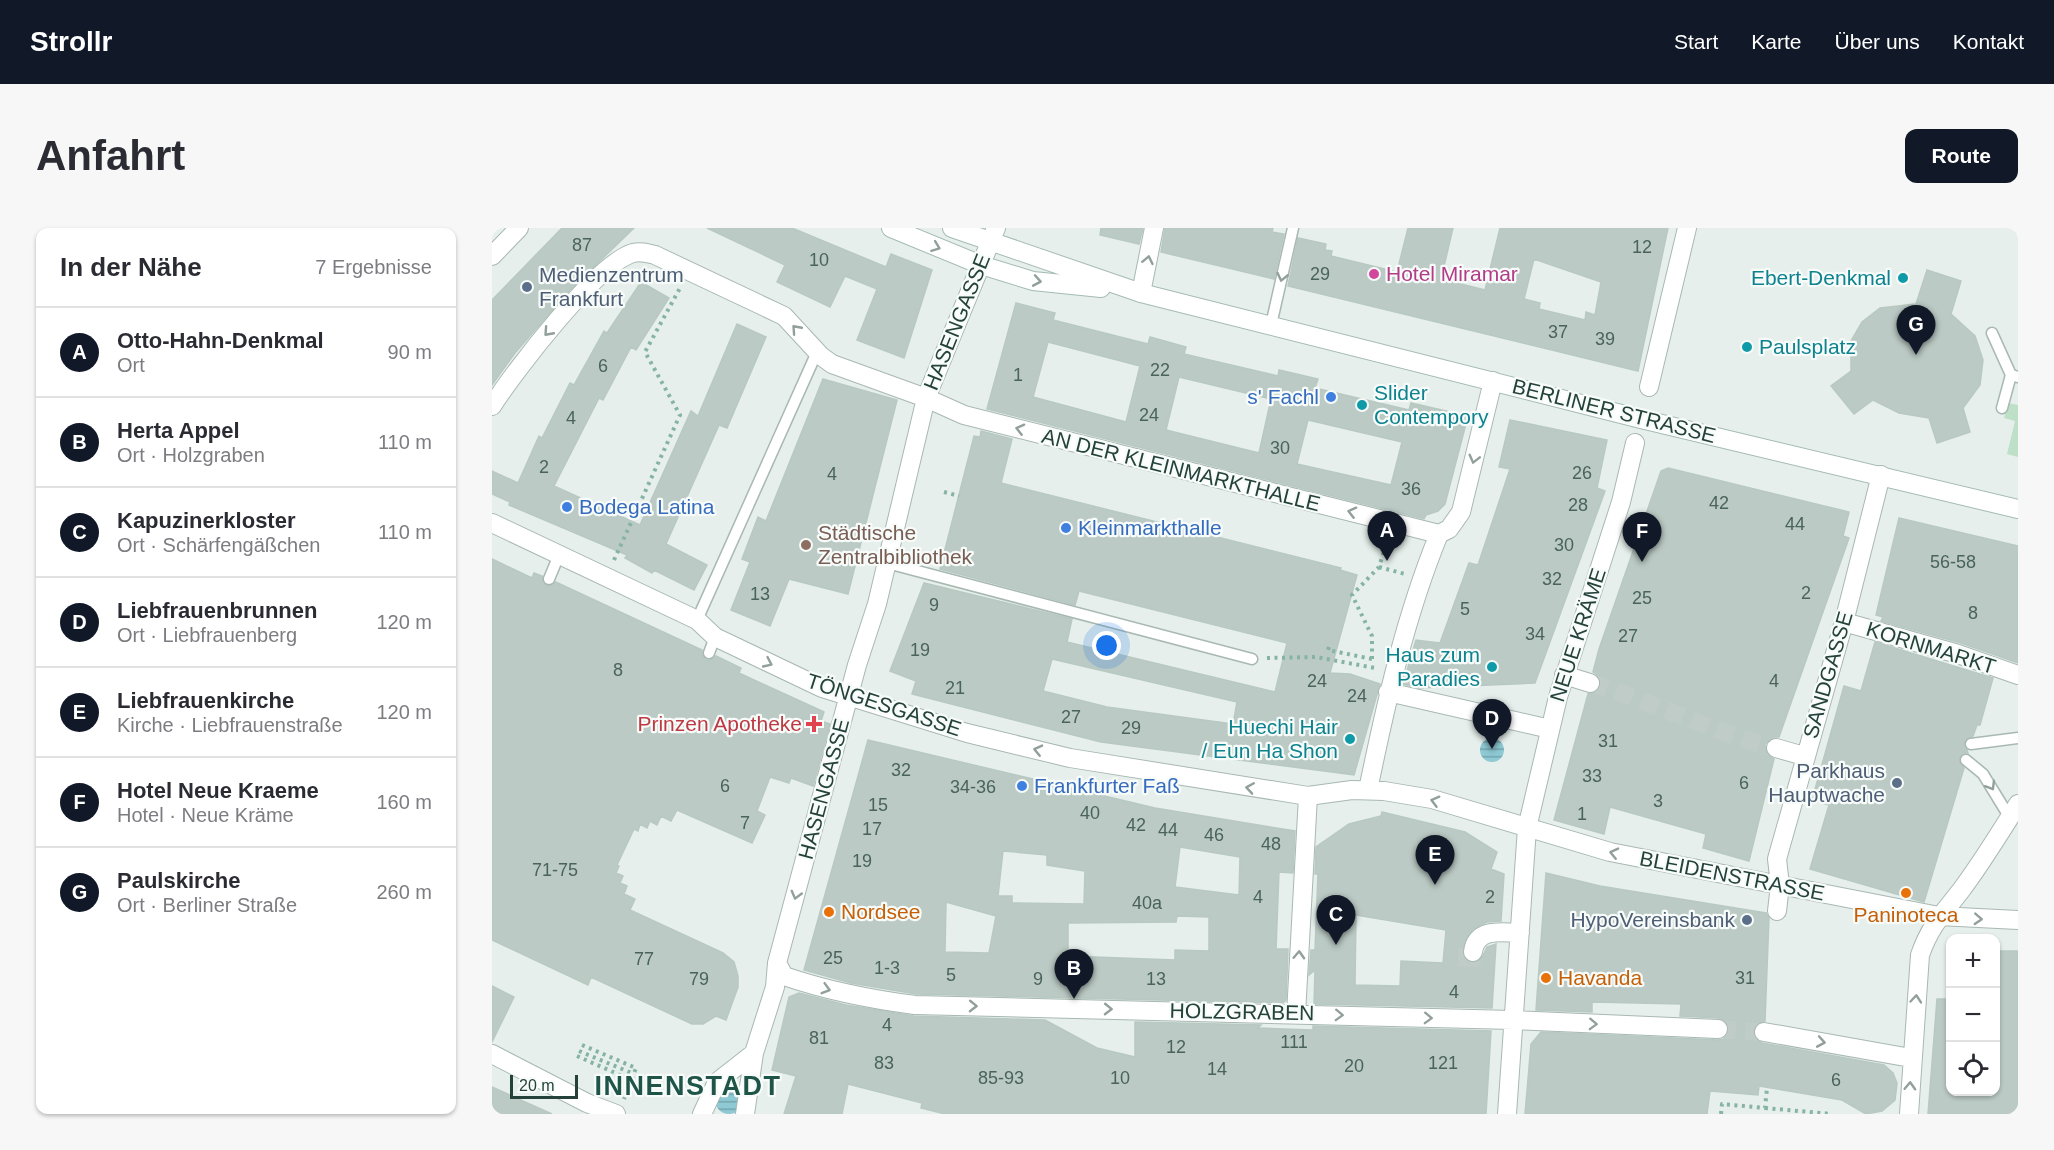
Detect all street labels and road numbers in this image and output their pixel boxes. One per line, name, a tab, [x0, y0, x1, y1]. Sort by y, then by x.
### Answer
street label: HASENGASSE	[919, 250, 994, 393]
street label: BERLINER STRASSE	[1510, 374, 1718, 447]
street label: AN DER KLEINMARKTHALLE	[1040, 424, 1323, 515]
street label: NEUE KRÄME	[1545, 565, 1610, 704]
street label: SANDGASSE	[1798, 609, 1857, 741]
street label: KORNMARKT	[1864, 617, 1999, 678]
street label: TÖNGESGASSE	[804, 669, 964, 740]
street label: HASENGASSE	[794, 716, 853, 862]
street label: BLEIDENSTRASSE	[1638, 846, 1827, 905]
street label: HOLZGRABEN	[1169, 999, 1315, 1024]

